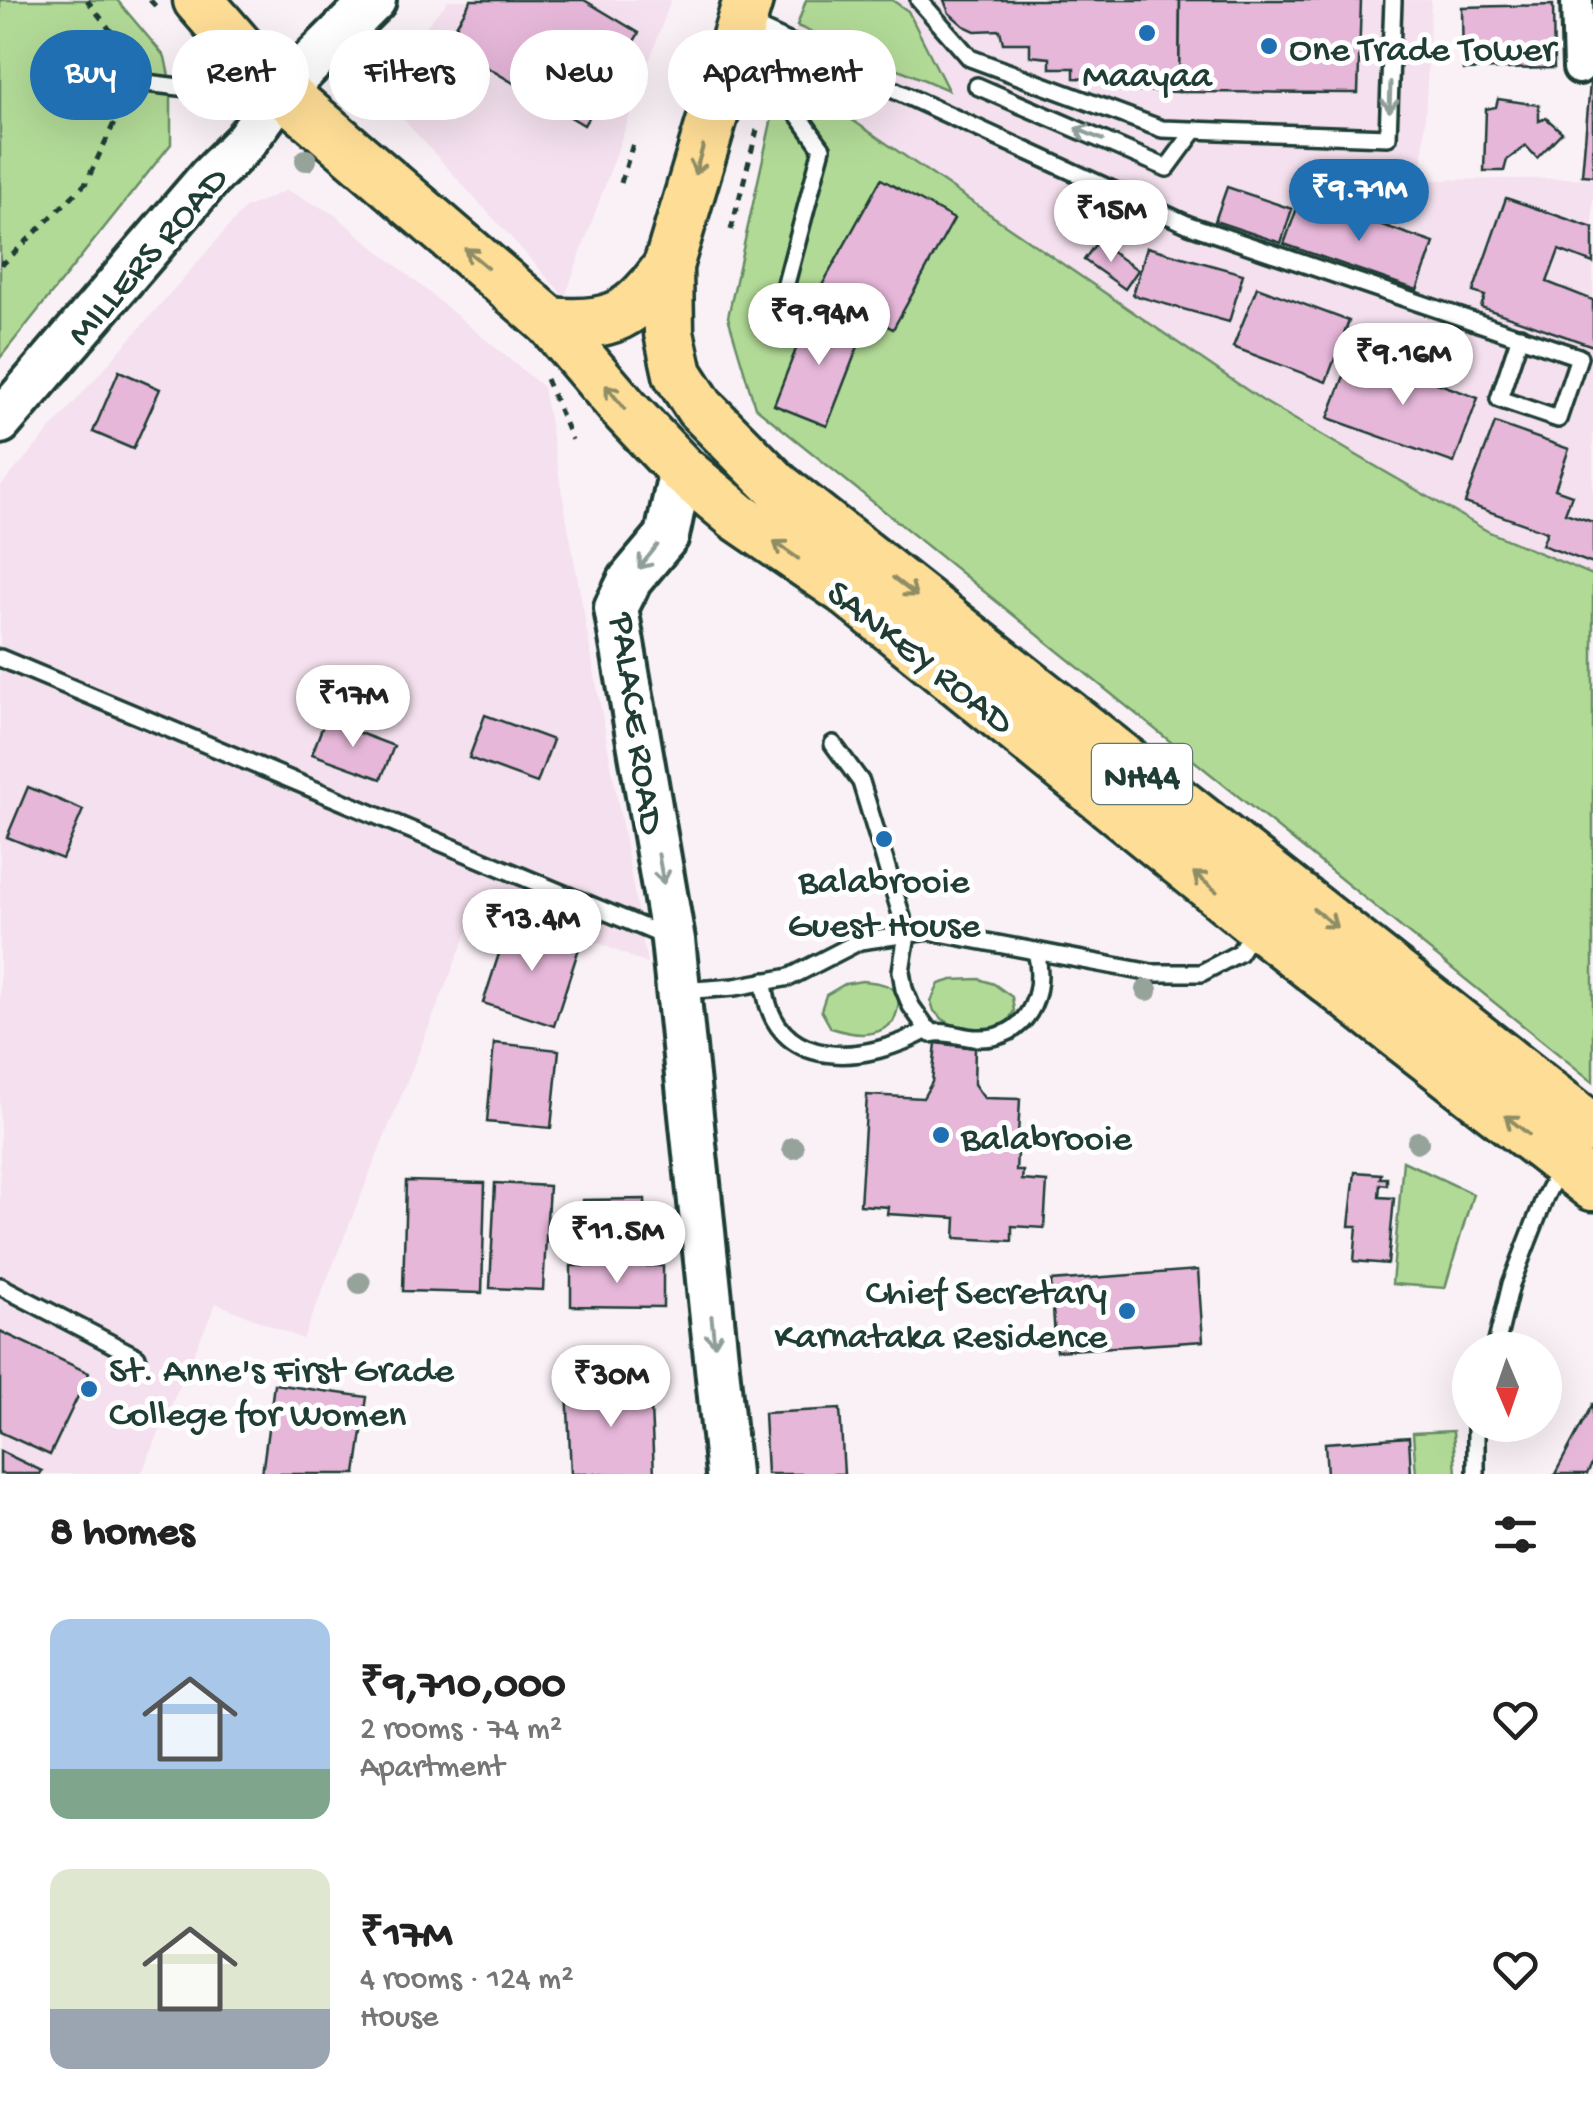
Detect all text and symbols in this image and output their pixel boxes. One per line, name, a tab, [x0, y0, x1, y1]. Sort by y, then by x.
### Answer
marker: Maayaa	[1136, 22, 1158, 44]
chip: Buy	[30, 30, 152, 120]
chip: Rent	[172, 30, 309, 120]
chip: Filters	[329, 30, 490, 120]
chip: New	[510, 30, 648, 120]
chip: Apartment	[668, 30, 896, 120]
place label: One Trade Tower	[1289, 30, 1559, 74]
marker: One Trade Tower	[1258, 35, 1280, 57]
place label: Maayaa	[1082, 56, 1214, 100]
one-way arrow	[1380, 81, 1399, 113]
one-way arrow	[1074, 124, 1105, 142]
one-way arrow	[689, 144, 707, 175]
street label: MILLERS ROAD	[60, 159, 240, 357]
pin: ₹9.71M	[1278, 159, 1440, 244]
text: ₹9.71M	[1311, 172, 1407, 210]
pin: ₹15M	[1052, 180, 1170, 265]
text: ₹15M	[1076, 193, 1146, 231]
one-way arrow	[463, 248, 489, 270]
pin: ₹9.94M	[738, 283, 900, 368]
text: ₹9.94M	[770, 296, 868, 334]
pin: ₹9.16M	[1322, 323, 1484, 408]
text: ₹9.16M	[1355, 336, 1451, 374]
one-way arrow	[605, 384, 626, 411]
one-way arrow	[773, 540, 801, 561]
one-way arrow	[637, 544, 659, 570]
street label: SANKEY ROAD	[816, 573, 1021, 747]
one-way arrow	[891, 576, 918, 597]
street label: PALACE ROAD	[597, 609, 671, 838]
pin: ₹17M	[294, 665, 412, 750]
text: ₹17M	[318, 678, 388, 716]
road number: NH44	[1092, 744, 1192, 804]
marker: Balabrooie Guest House	[873, 828, 895, 850]
one-way arrow	[652, 852, 671, 885]
place label: Balabrooie Guest House	[788, 862, 981, 950]
one-way arrow	[1193, 871, 1219, 893]
pin: ₹13.4M	[451, 889, 613, 974]
text: ₹13.4M	[484, 902, 580, 940]
one-way arrow	[1311, 907, 1338, 928]
one-way arrow	[1504, 1115, 1531, 1136]
place label: Balabrooie	[960, 1119, 1132, 1163]
marker: Balabrooie	[930, 1124, 952, 1146]
pin: ₹11.5M	[536, 1201, 698, 1286]
text: ₹11.5M	[570, 1214, 664, 1252]
place label: Chief Secretary Karnataka Residence	[775, 1273, 1107, 1361]
marker: Chief Secretary Karnataka Residence	[1116, 1300, 1138, 1322]
one-way arrow	[704, 1314, 723, 1346]
north arrow	[1452, 1332, 1562, 1442]
map controls	[1452, 1332, 1562, 1442]
pin: ₹30M	[552, 1345, 670, 1430]
place label: St. Anne's First Grade College for Women	[109, 1351, 454, 1439]
text: ₹30M	[573, 1358, 649, 1396]
marker: St. Anne's First Grade College for Women	[78, 1378, 100, 1400]
icon: filters	[1488, 1507, 1543, 1562]
text: 8 homes	[50, 1510, 194, 1559]
icon: home	[130, 1659, 250, 1779]
text: ₹9,710,000	[360, 1663, 566, 1712]
icon: heart	[1488, 1692, 1543, 1747]
text: 2 rooms · 74 m²	[360, 1712, 562, 1750]
text: Apartment	[360, 1750, 504, 1788]
icon: home	[130, 1909, 250, 2029]
text: ₹17M	[360, 1913, 452, 1962]
icon: heart	[1488, 1942, 1543, 1997]
text: 4 rooms · 124 m²	[360, 1962, 574, 2000]
text: House	[360, 2000, 438, 2038]

